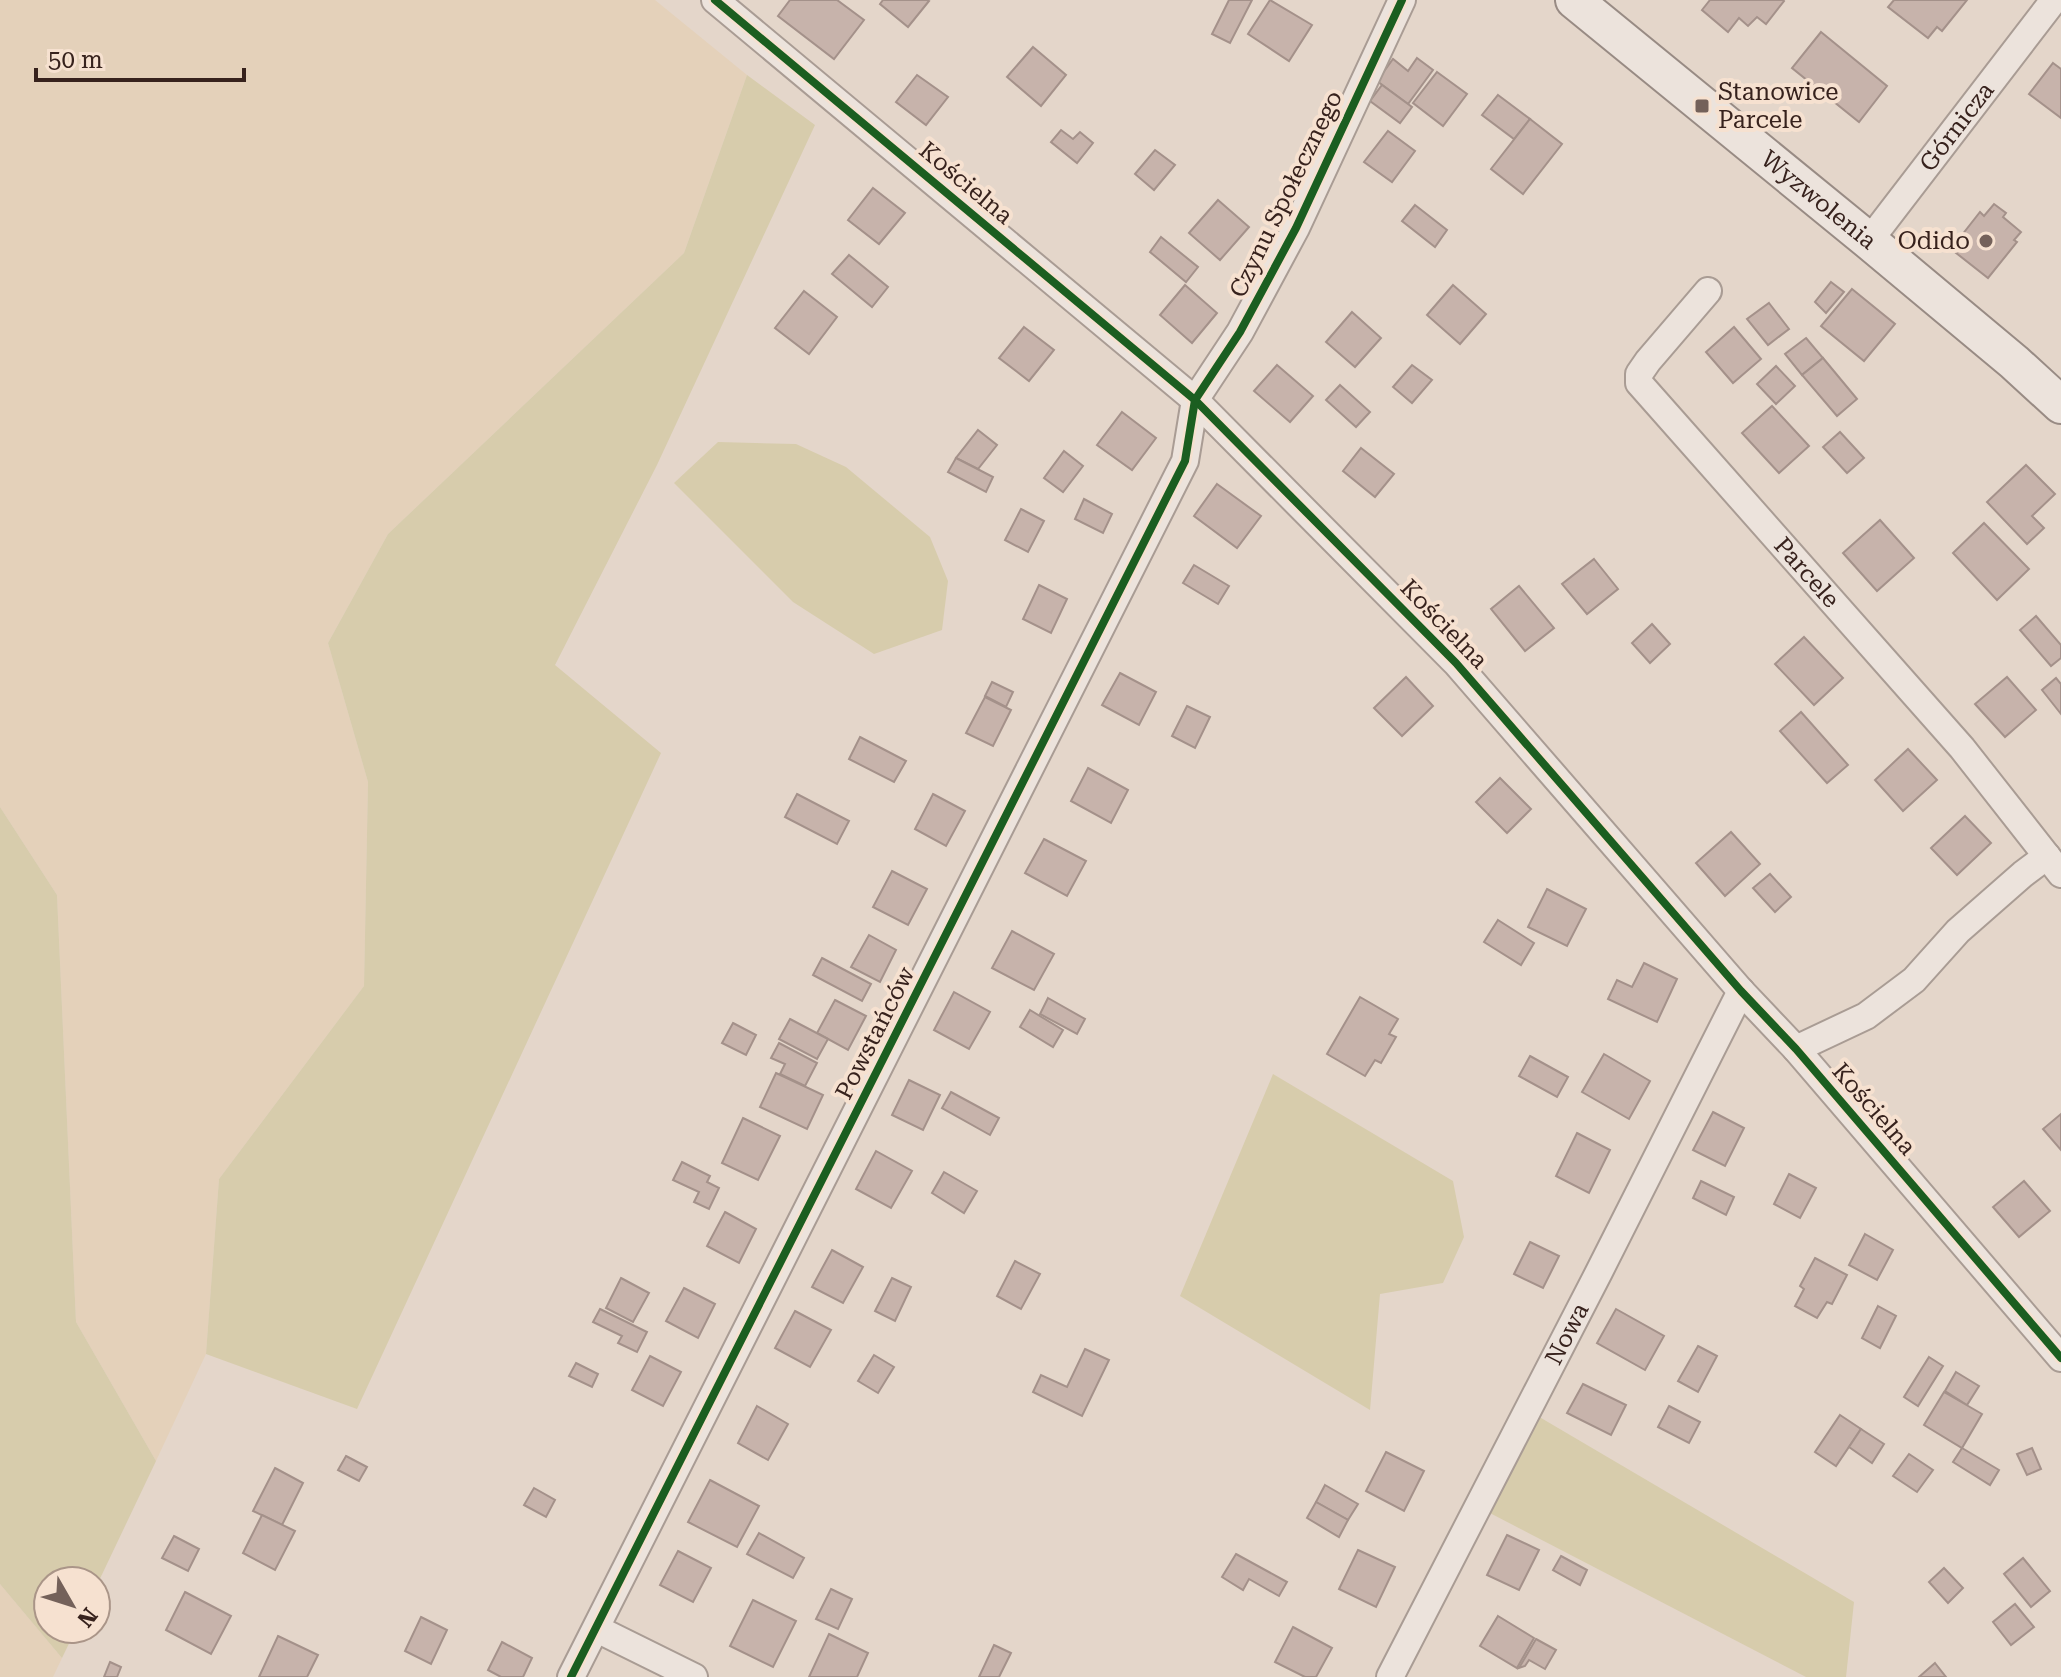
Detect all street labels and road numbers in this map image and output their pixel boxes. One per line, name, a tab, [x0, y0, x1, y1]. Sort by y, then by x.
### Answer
street label: Górnicza	[1914, 77, 2000, 177]
street label: Czynu Społecznego	[1224, 86, 1348, 302]
street label: Kościelna	[914, 136, 1018, 230]
street label: Wyzwolenia	[1755, 145, 1882, 255]
street label: Parcele	[1768, 532, 1845, 613]
street label: Kościelna	[1395, 574, 1493, 674]
street label: Powstańców	[830, 962, 920, 1104]
street label: Kościelna	[1826, 1057, 1922, 1161]
street label: Nowa	[1539, 1298, 1595, 1370]

